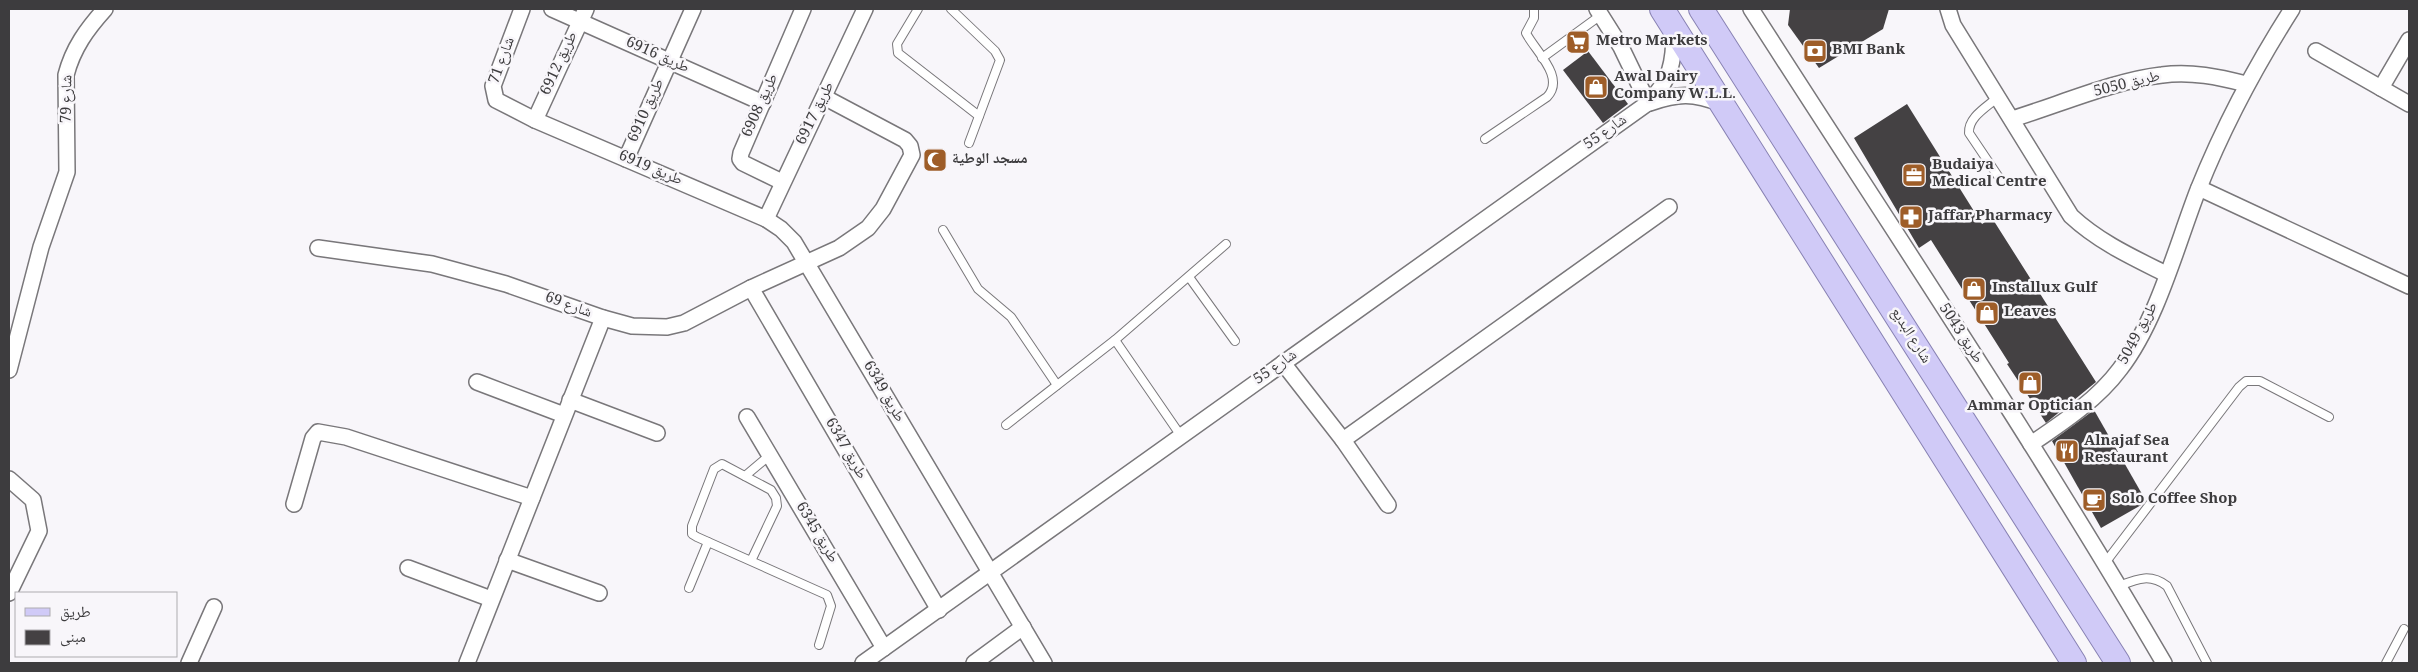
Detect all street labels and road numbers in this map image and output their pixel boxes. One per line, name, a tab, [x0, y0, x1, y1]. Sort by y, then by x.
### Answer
street label: طريق 6912	[534, 28, 586, 100]
street label: طريق 6916	[621, 30, 693, 82]
street label: شارع 71	[482, 34, 524, 88]
street label: طريق 5050	[2091, 64, 2163, 106]
street label: طريق 6908	[735, 70, 787, 142]
street label: شارع 79	[55, 74, 81, 124]
street label: طريق 6910	[621, 75, 673, 147]
street label: طريق 6917	[789, 78, 843, 150]
street label: شارع 55	[1579, 108, 1633, 158]
street label: طريق 6919	[614, 144, 686, 194]
street label: شارع 69	[541, 285, 595, 327]
street label: طريق 5049	[2112, 298, 2166, 370]
street label: طريق 5043	[1931, 299, 1989, 370]
street label: شارع البديع	[1882, 303, 1938, 369]
street label: شارع 55	[1249, 343, 1303, 393]
street label: طريق 6349	[855, 356, 911, 428]
street label: طريق 6347	[817, 413, 873, 485]
street label: طريق 6345	[787, 497, 845, 569]

